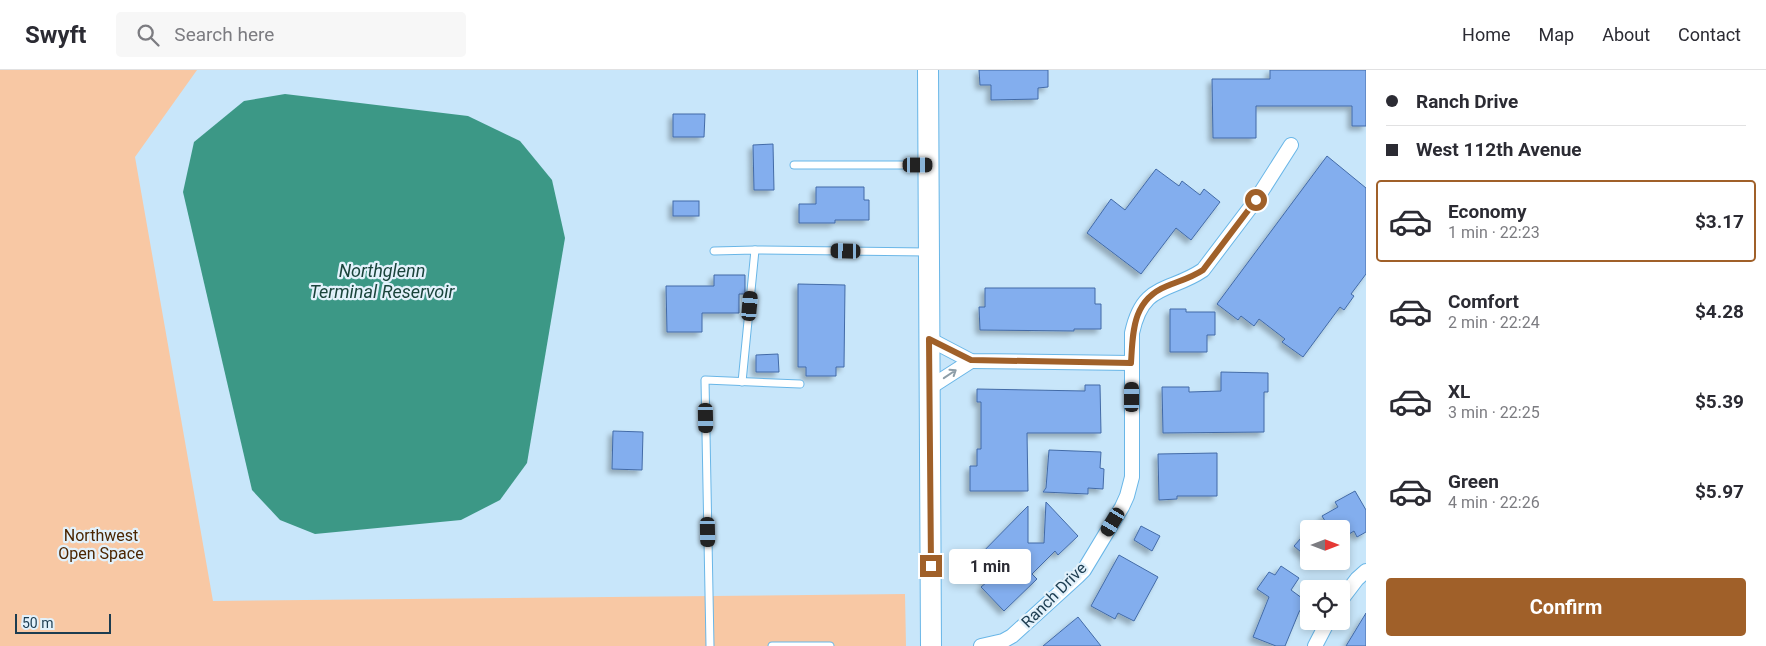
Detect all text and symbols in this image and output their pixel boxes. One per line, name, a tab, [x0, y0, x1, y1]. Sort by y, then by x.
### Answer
search box	[116, 12, 466, 57]
text: Swyft	[25, 21, 86, 49]
icon: search	[134, 21, 162, 49]
text: Search here	[174, 23, 274, 46]
text: Home	[1462, 24, 1511, 45]
text: Map	[1539, 24, 1574, 45]
text: About	[1602, 24, 1650, 45]
text: Contact	[1678, 24, 1741, 45]
text: Ranch Drive	[1416, 90, 1518, 113]
text: West 112th Avenue	[1416, 138, 1582, 161]
car	[903, 158, 933, 173]
route start	[1245, 189, 1267, 211]
icon: car	[1388, 199, 1433, 244]
text: Economy	[1448, 200, 1527, 223]
text: $3.17	[1695, 210, 1744, 233]
text: 1 min · 22:23	[1448, 223, 1540, 242]
car	[830, 243, 861, 259]
water label: Northglenn Terminal Reservoir	[310, 260, 456, 302]
icon: car	[1388, 289, 1433, 334]
car	[741, 290, 758, 322]
text: Comfort	[1448, 290, 1519, 313]
text: $4.28	[1695, 300, 1744, 323]
text: 2 min · 22:24	[1448, 313, 1540, 332]
one-way arrow	[943, 369, 957, 379]
icon: car	[1388, 379, 1433, 424]
text: XL	[1448, 380, 1470, 403]
car	[1124, 382, 1139, 412]
text: $5.39	[1695, 390, 1744, 413]
car	[698, 403, 713, 433]
text: 3 min · 22:25	[1448, 403, 1540, 422]
icon: car	[1388, 469, 1433, 514]
text: Green	[1448, 470, 1499, 493]
text: $5.97	[1695, 480, 1744, 503]
text: 4 min · 22:26	[1448, 493, 1540, 512]
car	[1098, 505, 1127, 539]
car	[700, 517, 715, 547]
north arrow	[1300, 520, 1350, 570]
map controls	[1300, 520, 1350, 630]
park label: Northwest Open Space	[58, 526, 144, 563]
callout: 1 min	[948, 548, 1031, 584]
route end	[920, 555, 942, 577]
text: 1 min	[970, 557, 1010, 576]
street label: Ranch Drive	[1017, 558, 1091, 632]
button: Confirm	[1386, 578, 1746, 636]
button: locate	[1300, 580, 1350, 630]
scale bar	[15, 611, 111, 634]
text: 50 m	[22, 615, 54, 631]

